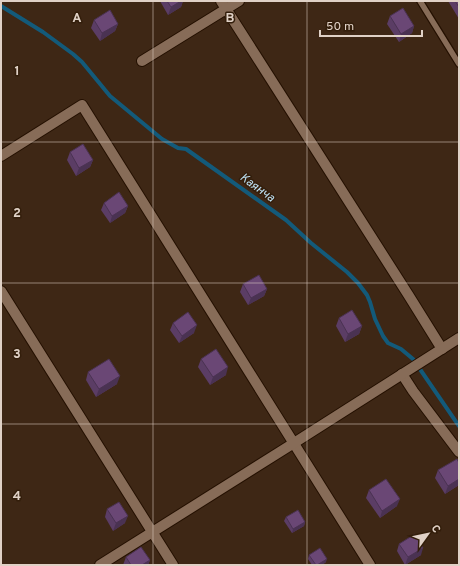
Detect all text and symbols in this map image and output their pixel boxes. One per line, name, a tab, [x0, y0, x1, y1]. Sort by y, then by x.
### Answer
text: A	[72, 11, 82, 27]
text: B	[226, 11, 235, 27]
scale bar	[320, 12, 422, 38]
text: 50 m	[326, 19, 354, 35]
text: 1	[14, 64, 20, 80]
water label: Каянча	[236, 170, 278, 207]
text: 2	[13, 206, 21, 222]
text: 3	[13, 347, 21, 363]
text: 4	[13, 489, 21, 505]
north arrow	[408, 514, 448, 554]
text: С	[428, 522, 443, 536]

